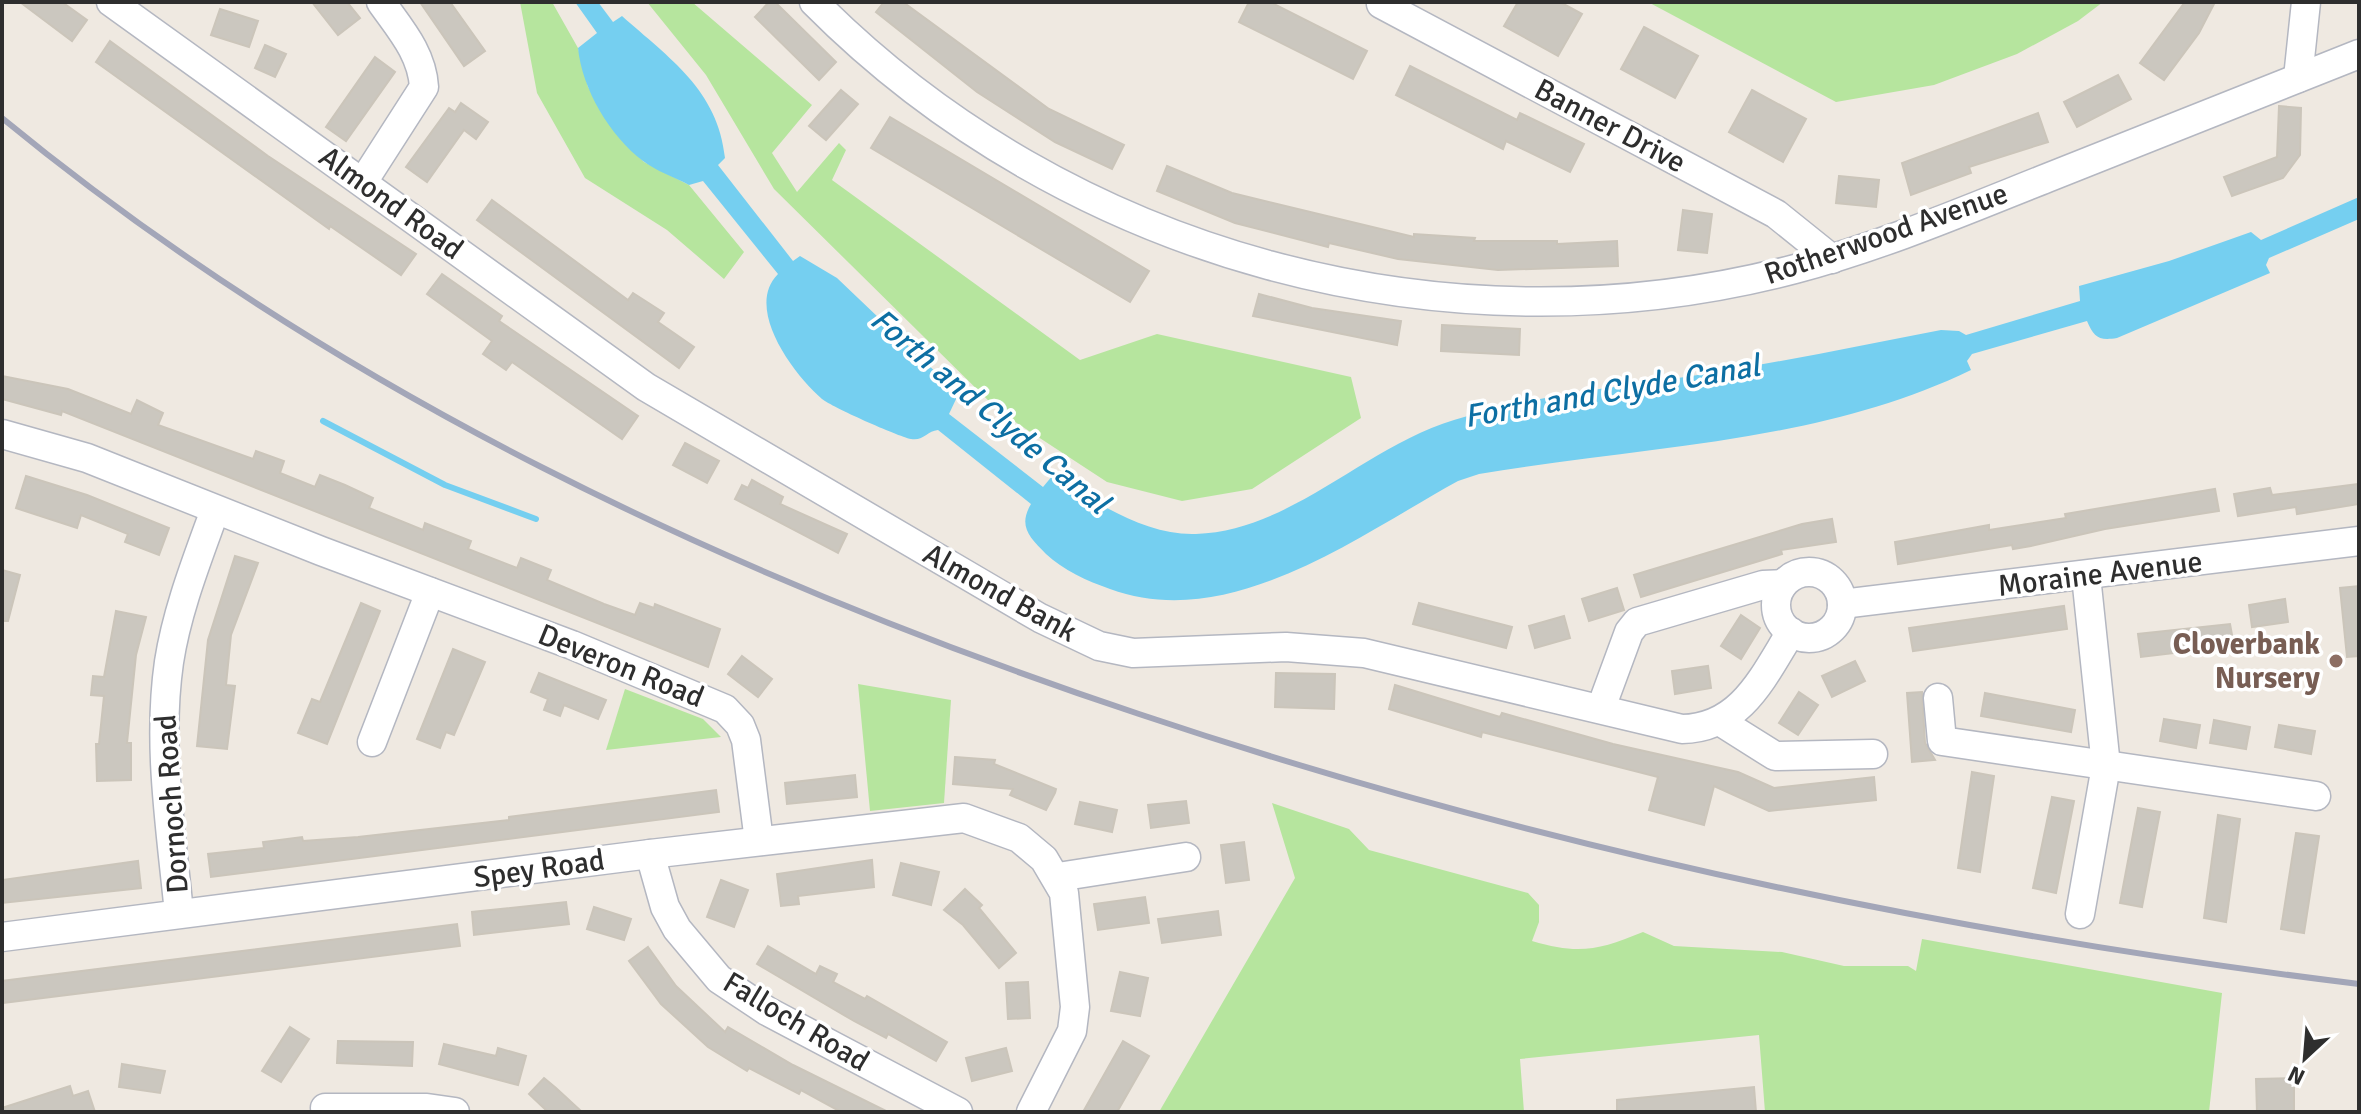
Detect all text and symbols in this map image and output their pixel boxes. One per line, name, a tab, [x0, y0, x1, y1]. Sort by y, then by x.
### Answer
street label: Banner Drive	[1528, 71, 1692, 181]
street label: Almond Road	[312, 138, 470, 268]
street label: Rotherwood Avenue	[1759, 175, 2013, 293]
water label: Forth and Clyde Canal	[863, 300, 1119, 524]
water label: Forth and Clyde Canal	[1461, 345, 1766, 436]
street label: Almond Bank	[917, 536, 1083, 650]
street label: Moraine Avenue	[1996, 543, 2204, 605]
street label: Deveron Road	[533, 616, 709, 716]
place label: Cloverbank Nursery	[2173, 626, 2320, 697]
marker: Cloverbank Nursery	[2327, 652, 2345, 670]
street label: Dornoch Road	[147, 713, 197, 895]
street label: Spey Road	[471, 841, 607, 897]
street label: Falloch Road	[716, 964, 876, 1080]
north arrow	[2265, 1018, 2345, 1098]
text: N	[2284, 1060, 2309, 1091]

